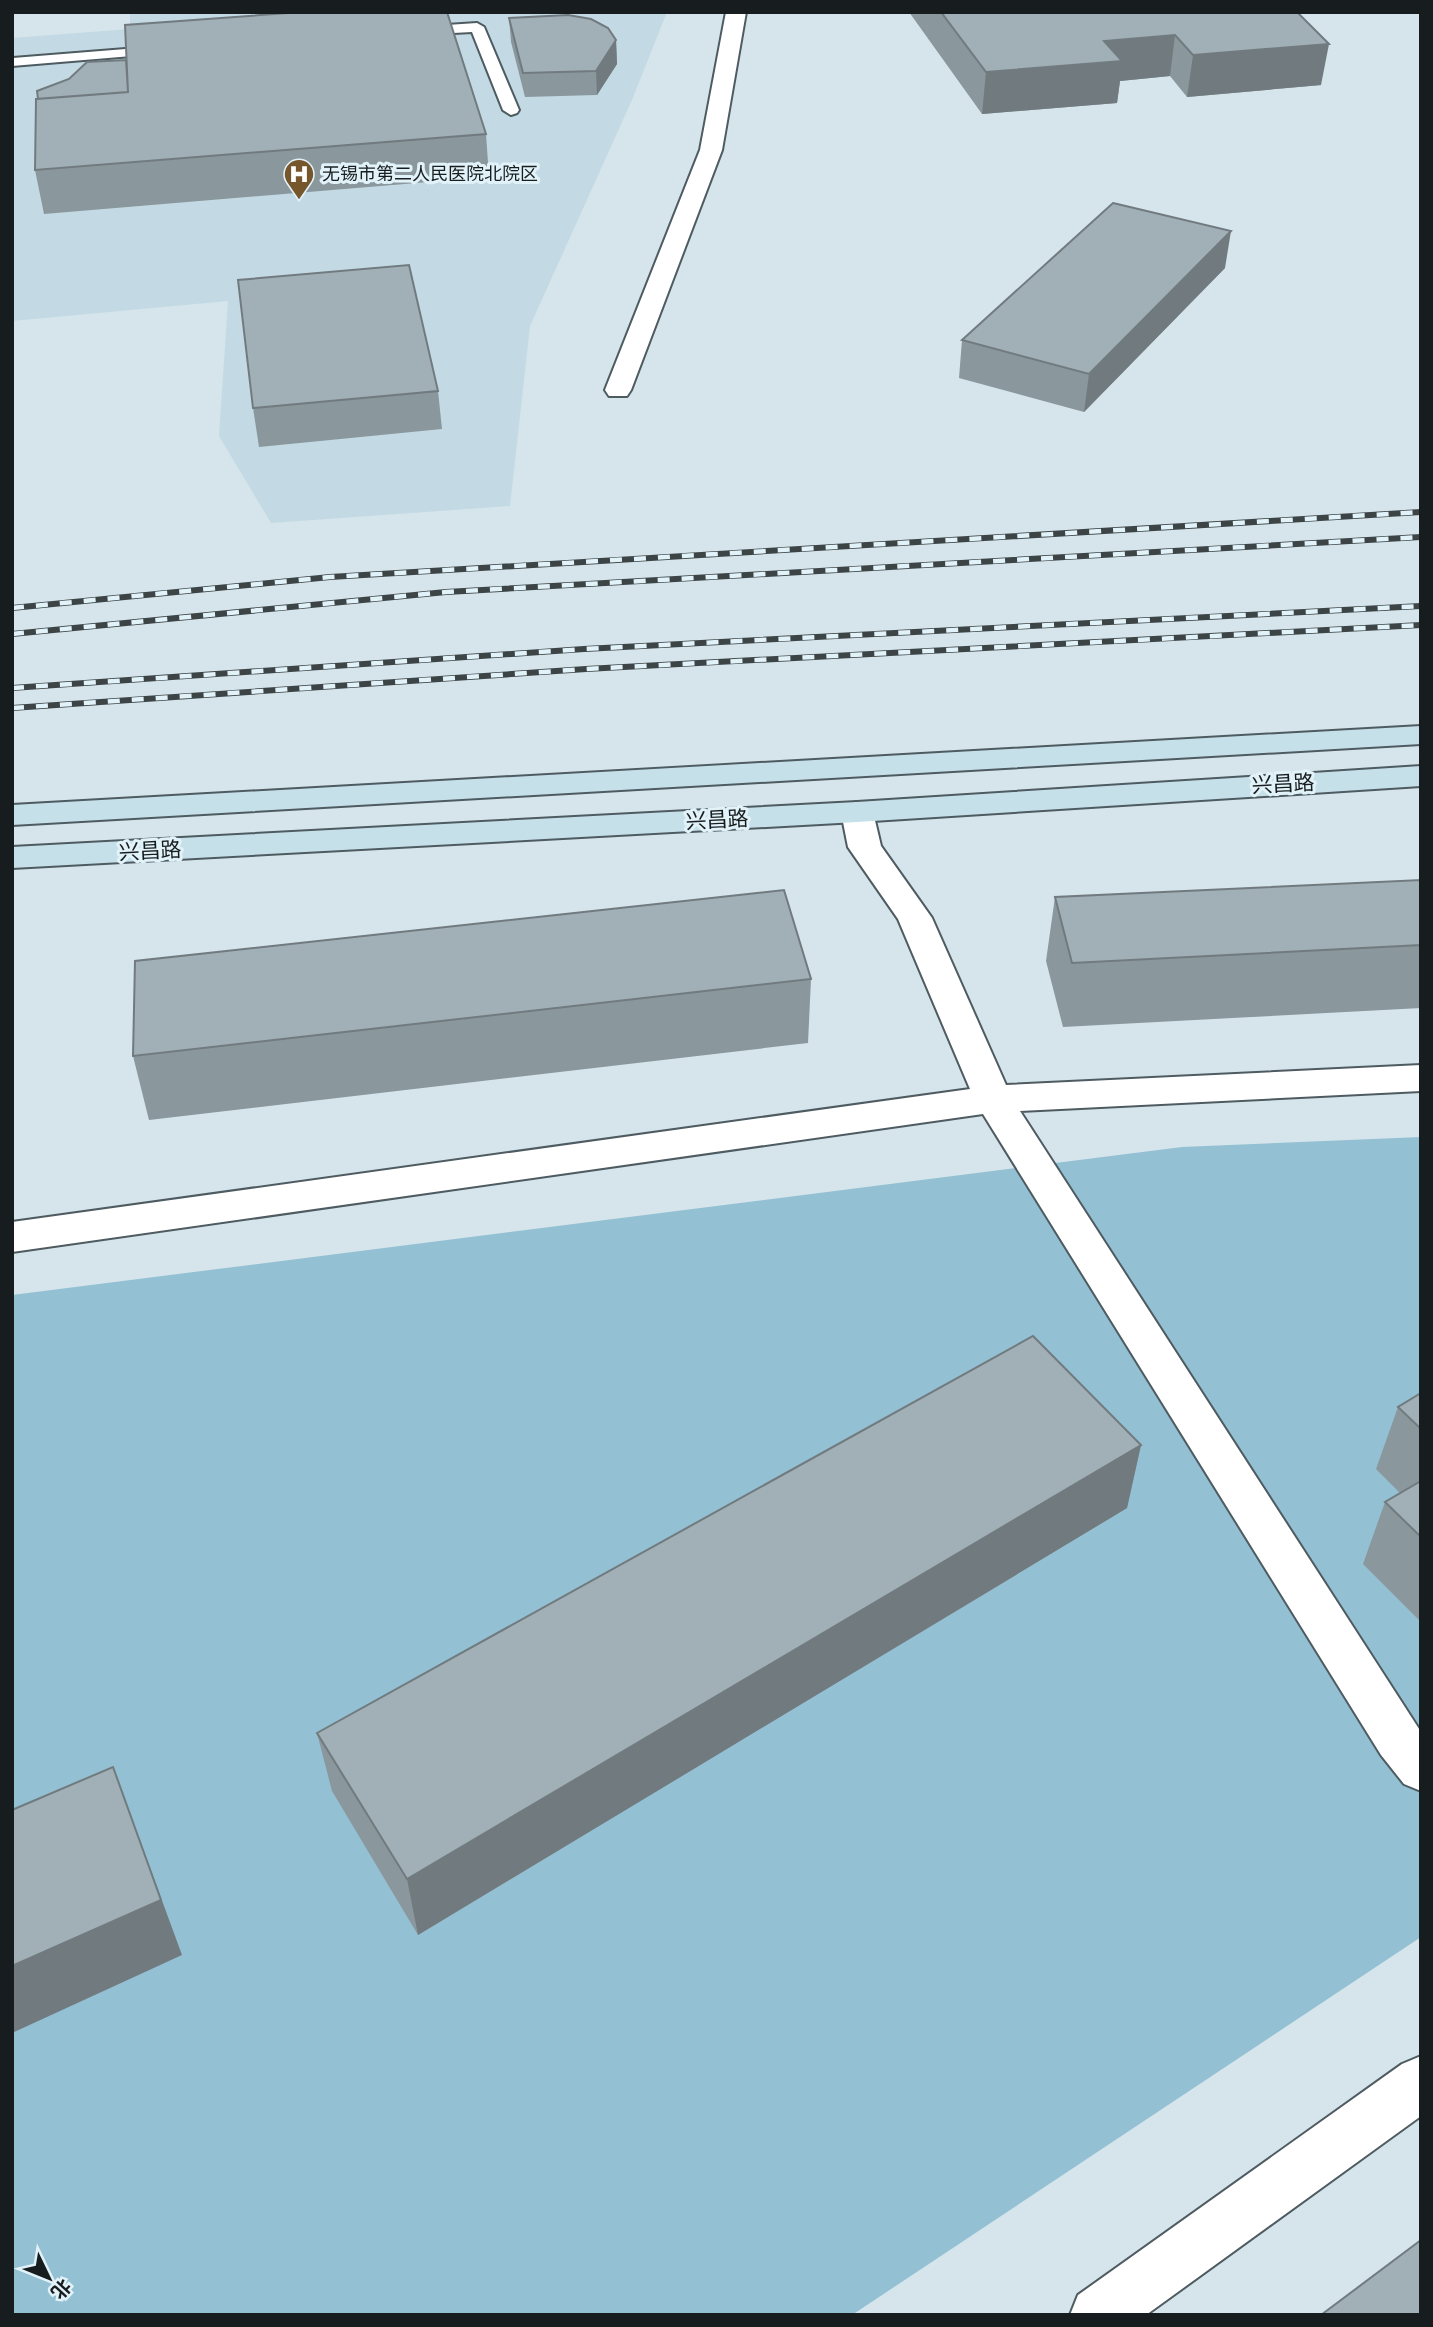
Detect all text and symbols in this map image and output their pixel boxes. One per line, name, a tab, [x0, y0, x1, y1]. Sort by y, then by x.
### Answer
hospital icon: 无锡市第二人民医院北院区	[282, 157, 316, 201]
place label: 无锡市第二人民医院北院区	[322, 162, 538, 185]
street label: 兴昌路	[1251, 767, 1315, 799]
street label: 兴昌路	[685, 803, 749, 835]
street label: 兴昌路	[118, 834, 182, 866]
north arrow	[14, 2243, 84, 2313]
text: 北	[46, 2274, 77, 2305]

